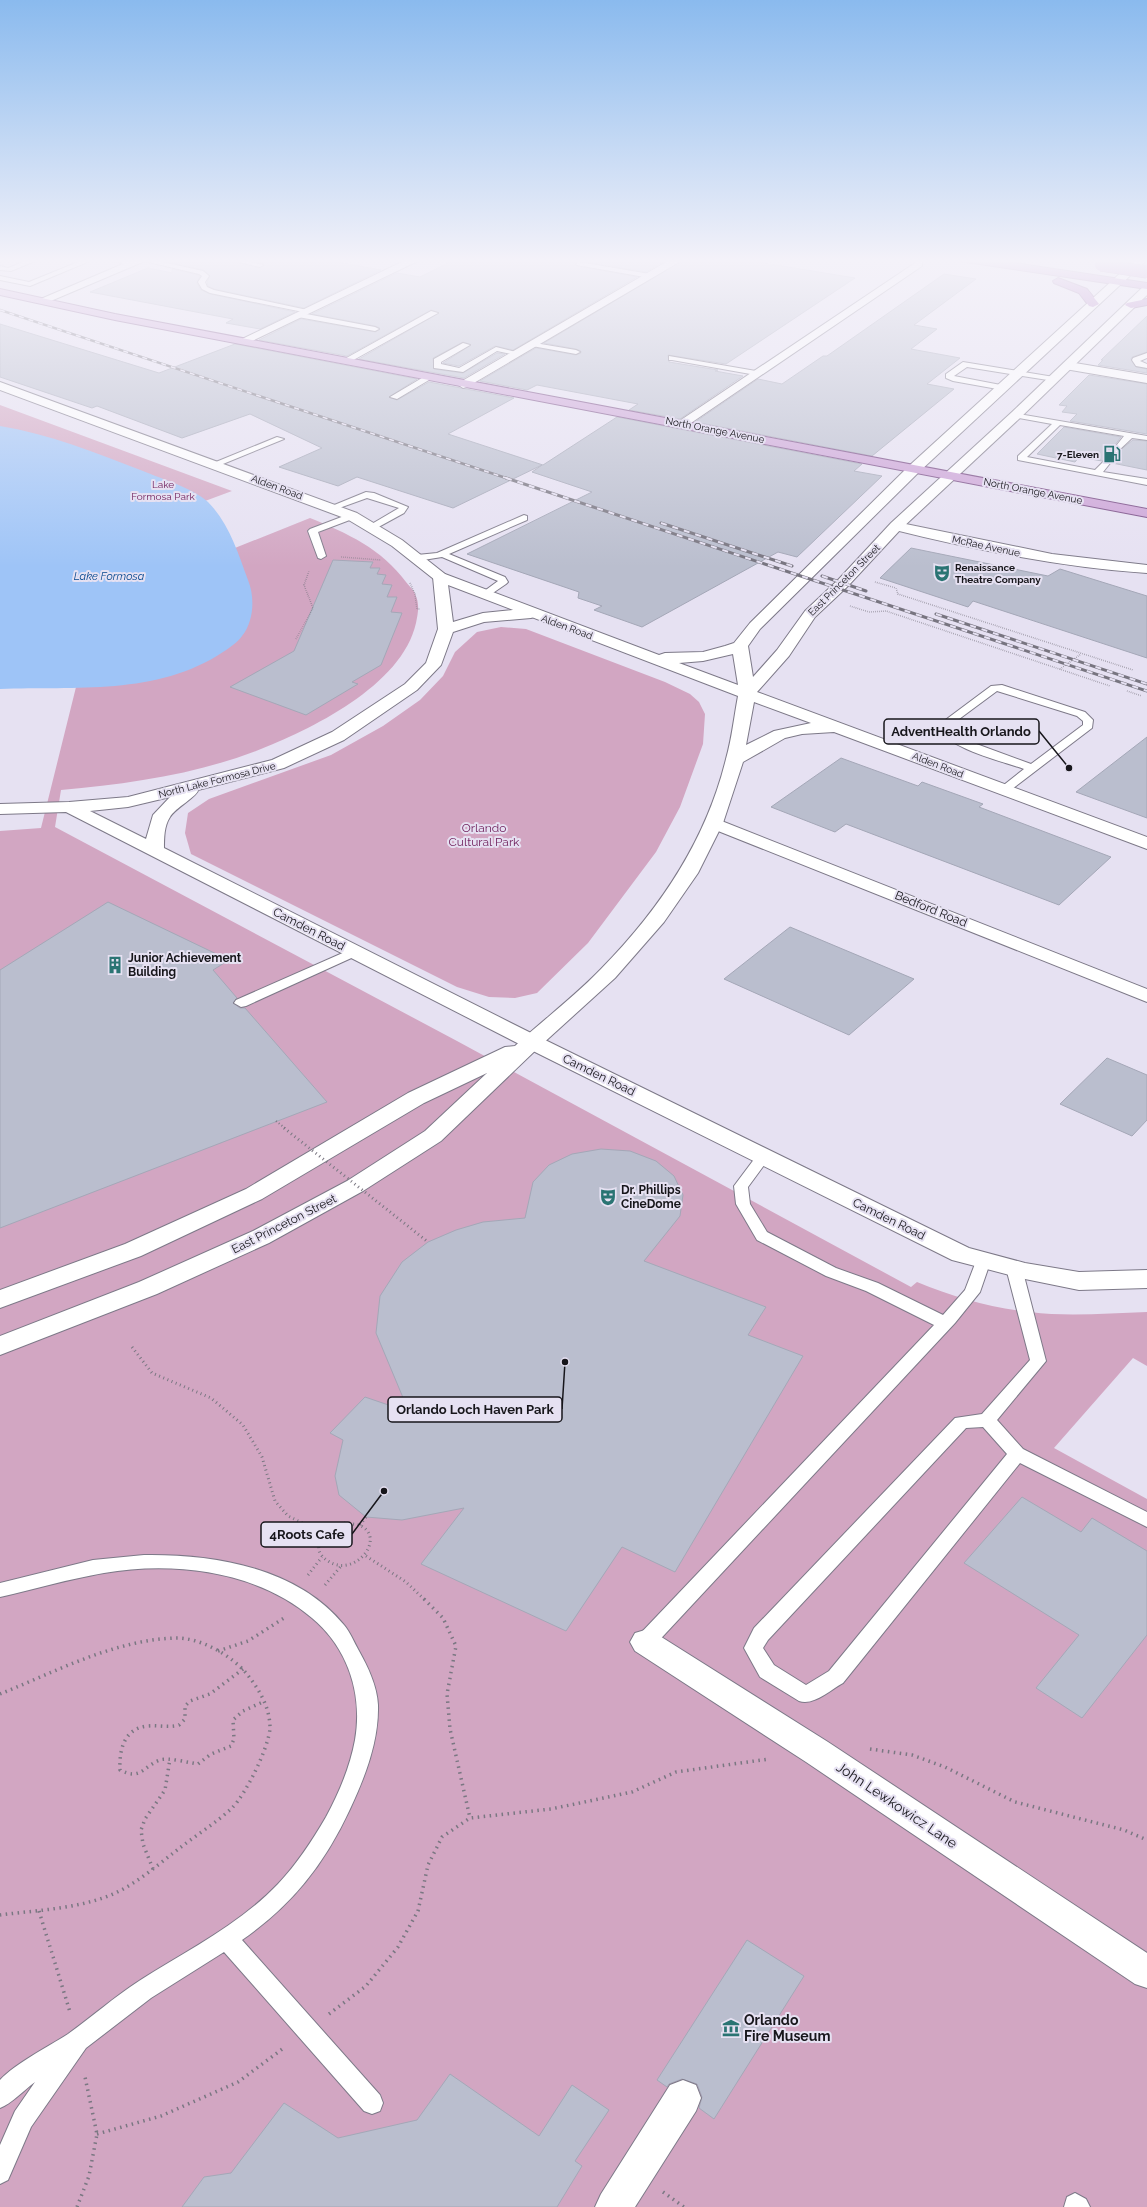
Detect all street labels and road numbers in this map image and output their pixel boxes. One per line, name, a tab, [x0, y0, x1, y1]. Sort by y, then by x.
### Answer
street label: North Orange Avenue	[665, 415, 765, 445]
street label: Alden Road	[250, 473, 304, 501]
street label: North Orange Avenue	[983, 476, 1083, 506]
street label: McRae Avenue	[951, 533, 1021, 559]
street label: East Princeton Street	[806, 542, 882, 618]
street label: Alden Road	[540, 613, 594, 641]
street label: Alden Road	[911, 750, 965, 780]
street label: North Lake Formosa Drive	[157, 760, 277, 800]
street label: Bedford Road	[893, 888, 969, 930]
street label: Camden Road	[271, 905, 347, 953]
street label: Camden Road	[560, 1051, 638, 1099]
street label: East Princeton Street	[229, 1191, 339, 1257]
street label: Camden Road	[850, 1195, 928, 1243]
street label: John Lewkowicz Lane	[834, 1759, 960, 1851]

